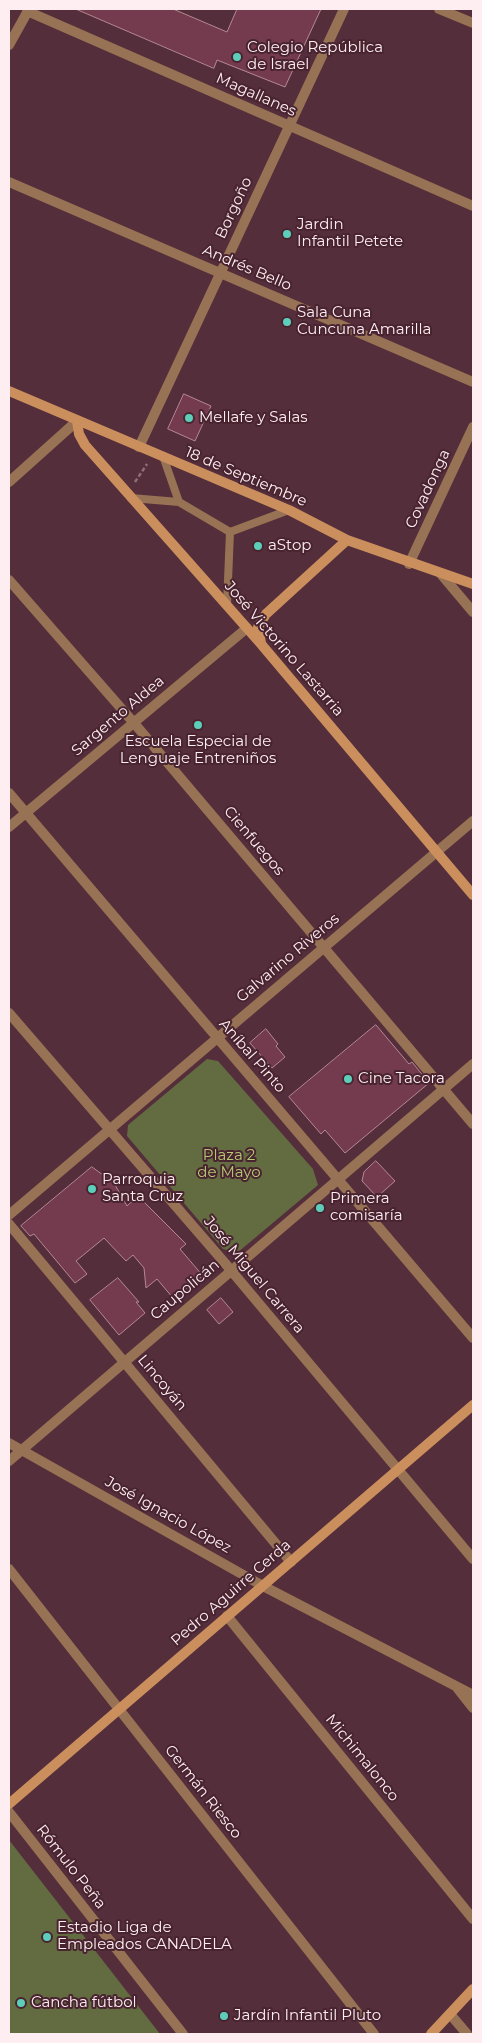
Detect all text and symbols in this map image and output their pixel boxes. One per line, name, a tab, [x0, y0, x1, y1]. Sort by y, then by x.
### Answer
place label: Colegio República de Israel	[247, 39, 383, 74]
marker: Colegio República de Israel	[231, 51, 243, 63]
street label: Magallanes	[213, 69, 299, 121]
street label: Borgoño	[212, 174, 256, 242]
place label: Jardin Infantil Petete	[297, 216, 403, 251]
marker: Jardin Infantil Petete	[281, 228, 293, 240]
street label: Andrés Bello	[200, 241, 294, 295]
place label: Sala Cuna Cuncuna Amarilla	[297, 304, 431, 339]
marker: Sala Cuna Cuncuna Amarilla	[281, 316, 293, 328]
place label: Mellafe y Salas	[199, 409, 308, 427]
marker: Mellafe y Salas	[183, 412, 195, 424]
street label: 18 de Septiembre	[182, 443, 310, 511]
street label: Covadonga	[402, 447, 454, 531]
place label: aStop	[268, 537, 311, 555]
marker: aStop	[252, 540, 264, 552]
street label: José Victorino Lastarria	[220, 578, 348, 720]
street label: Sargento Aldea	[68, 672, 168, 760]
marker: Escuela Especial de Lenguaje Entreniños	[192, 719, 204, 731]
place label: Escuela Especial de Lenguaje Entreniños	[120, 733, 276, 768]
street label: Cienfuegos	[220, 803, 288, 879]
street label: Galvarino Riveros	[233, 910, 343, 1006]
street label: Aníbal Pinto	[215, 1015, 289, 1097]
place label: Cine Tacora	[358, 1070, 445, 1088]
marker: Cine Tacora	[342, 1073, 354, 1085]
park label: Plaza 2 de Mayo	[197, 1147, 261, 1182]
place label: Parroquia Santa Cruz	[102, 1171, 183, 1206]
marker: Parroquia Santa Cruz	[86, 1183, 98, 1195]
place label: Primera comisaría	[330, 1190, 403, 1225]
marker: Primera comisaría	[314, 1202, 326, 1214]
street label: José Miguel Carrera	[200, 1213, 308, 1337]
street label: Caupolicán	[147, 1256, 223, 1324]
street label: Lincoyán	[133, 1351, 191, 1415]
street label: José Ignacio López	[102, 1473, 234, 1557]
street label: Pedro Aguirre Cerda	[167, 1536, 295, 1650]
street label: Michimalonco	[321, 1711, 403, 1805]
street label: Germán Riesco	[161, 1741, 245, 1843]
street label: Rómulo Peña	[32, 1821, 110, 1913]
place label: Estadio Liga de Empleados CANADELA	[57, 1919, 232, 1954]
marker: Estadio Liga de Empleados CANADELA	[41, 1931, 53, 1943]
place label: Cancha fútbol	[31, 1994, 137, 2012]
marker: Cancha fútbol	[15, 1997, 27, 2009]
place label: Jardín Infantil Pluto	[234, 2007, 381, 2025]
marker: Jardín Infantil Pluto	[218, 2010, 230, 2022]

